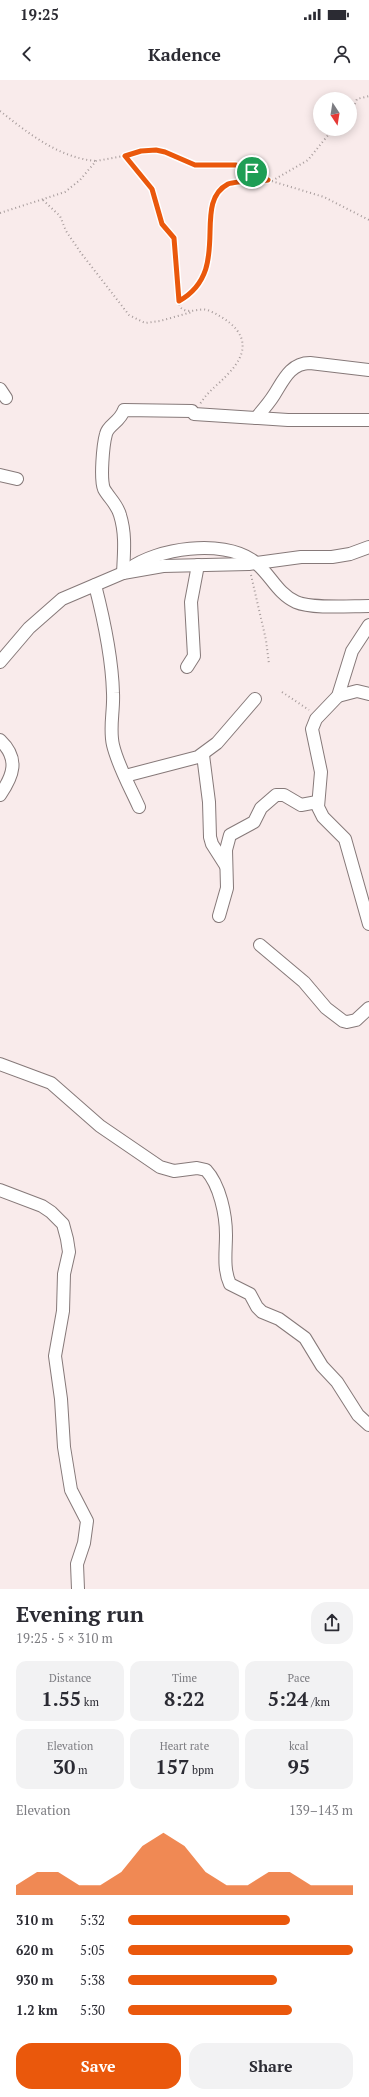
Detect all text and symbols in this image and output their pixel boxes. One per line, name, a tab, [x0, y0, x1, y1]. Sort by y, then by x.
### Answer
text: 19:25	[20, 4, 59, 24]
text: Kadence	[148, 42, 221, 66]
icon: back	[16, 43, 38, 65]
icon: person	[331, 43, 353, 65]
north arrow	[313, 92, 357, 136]
map controls	[313, 92, 357, 136]
pin	[235, 155, 269, 189]
icon: arrive	[241, 161, 263, 183]
text: Evening run	[16, 1599, 144, 1628]
button: share	[311, 1602, 353, 1644]
text: 19:25 · 5 × 310 m	[16, 1629, 113, 1647]
text: Distance	[49, 1671, 91, 1685]
text: Time	[172, 1671, 197, 1685]
text: Pace	[288, 1671, 310, 1685]
text: 1.55	[41, 1685, 81, 1712]
text: 8:22	[164, 1685, 205, 1712]
text: 5:24	[268, 1685, 308, 1712]
text: km	[81, 1695, 99, 1709]
text: /km	[308, 1695, 330, 1709]
text: Elevation	[47, 1739, 93, 1753]
text: Heart rate	[160, 1739, 209, 1753]
text: kcal	[289, 1739, 309, 1753]
text: 30	[53, 1753, 75, 1780]
text: 157	[155, 1753, 189, 1780]
text: 95	[288, 1753, 310, 1780]
text: m	[75, 1763, 88, 1777]
text: bpm	[189, 1763, 214, 1777]
text: Elevation	[16, 1801, 71, 1819]
text: 139–143 m	[289, 1801, 353, 1819]
text: 310 m	[16, 1911, 54, 1929]
text: 5:32	[80, 1911, 105, 1929]
text: 620 m	[16, 1941, 54, 1959]
text: 5:05	[80, 1941, 105, 1959]
text: 930 m	[16, 1971, 54, 1989]
text: 5:38	[80, 1971, 105, 1989]
text: 1.2 km	[16, 2001, 58, 2019]
text: 5:30	[80, 2001, 105, 2019]
button: Save	[16, 2043, 181, 2089]
button: Share	[189, 2043, 353, 2089]

